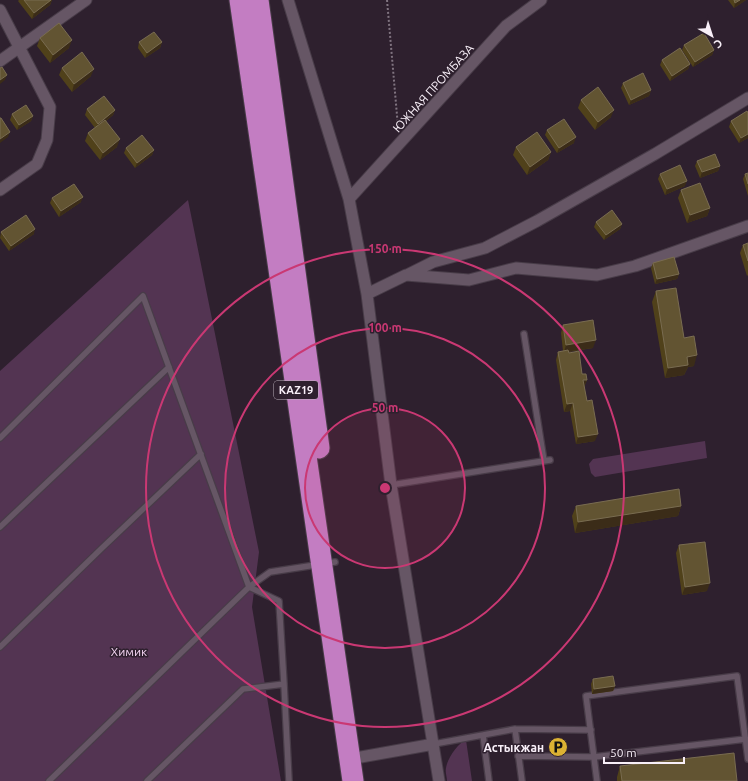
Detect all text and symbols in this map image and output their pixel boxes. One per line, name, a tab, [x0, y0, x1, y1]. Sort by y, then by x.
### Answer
north arrow	[692, 16, 732, 56]
text: С	[712, 37, 725, 51]
street label: ЮЖНАЯ ПРОМБАЗА	[390, 41, 476, 135]
text: 150 m	[368, 242, 402, 255]
text: 100 m	[368, 321, 402, 334]
road number: KAZ19	[274, 381, 318, 399]
text: 50 m	[372, 401, 398, 414]
centre of rings	[378, 481, 392, 495]
park label: Химик	[111, 645, 147, 658]
parking icon: Астыкжан	[547, 736, 569, 758]
scale bar	[604, 739, 684, 765]
place label: Астыкжан	[483, 741, 544, 754]
text: 50 m	[610, 746, 637, 759]

